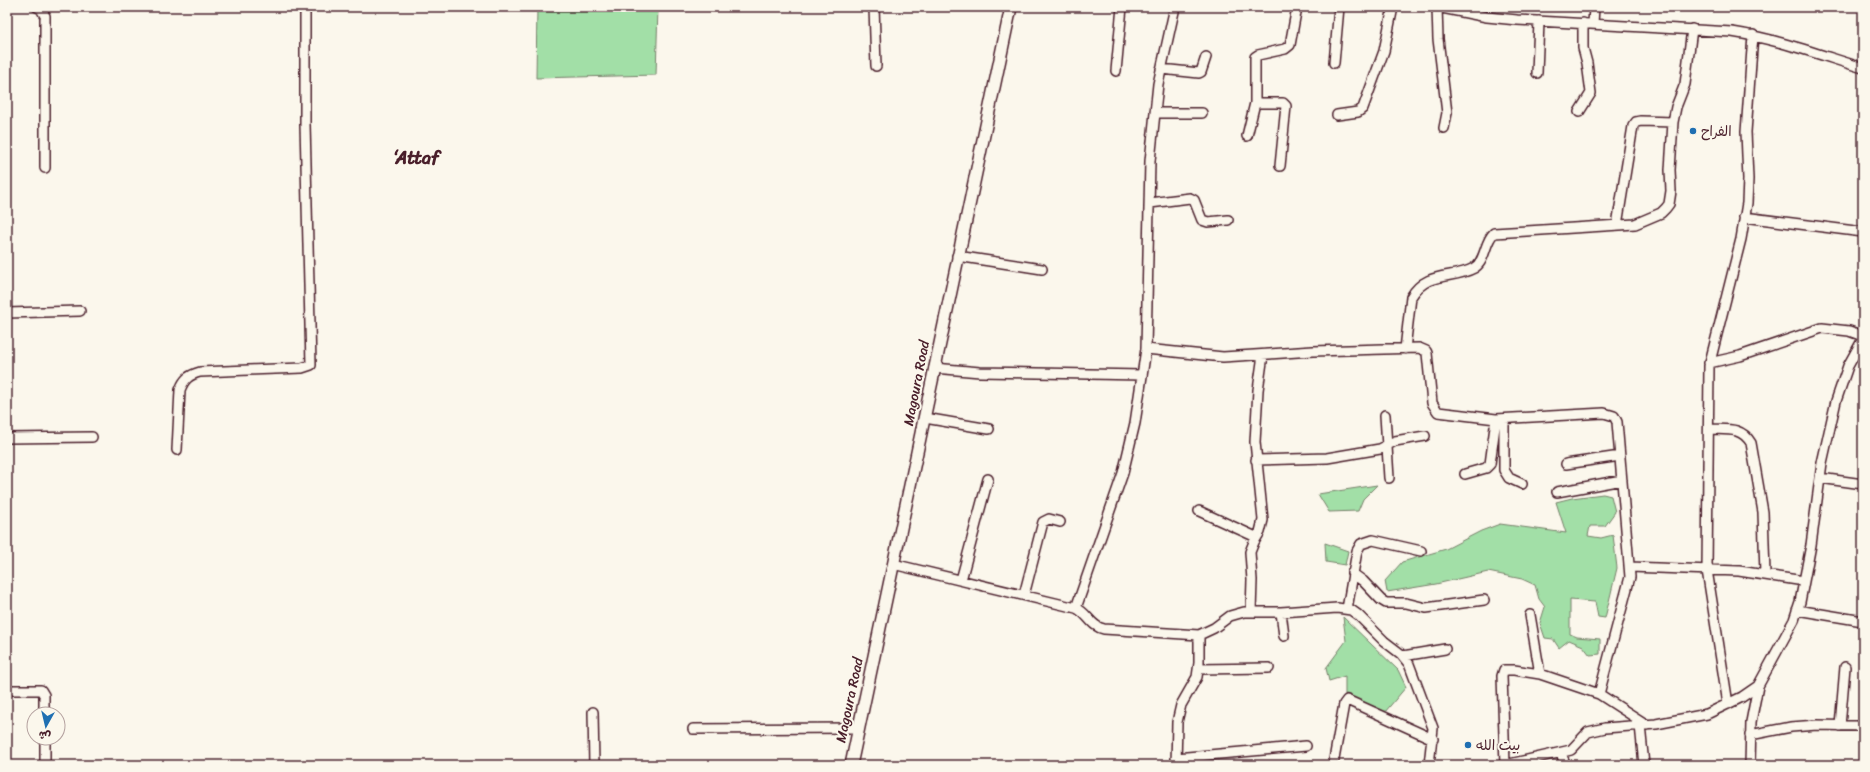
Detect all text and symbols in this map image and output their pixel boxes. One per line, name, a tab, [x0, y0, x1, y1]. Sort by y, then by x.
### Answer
place label: الفراح	[1701, 119, 1732, 144]
marker: الفراح	[1688, 126, 1698, 136]
district label: ‘Attaf	[393, 142, 442, 174]
street label: Magoura Road	[896, 337, 937, 428]
street label: Magoura Road	[828, 654, 871, 745]
north arrow	[26, 706, 66, 746]
text: ش	[37, 725, 52, 746]
place label: بيت الله	[1476, 733, 1520, 758]
marker: بيت الله	[1463, 740, 1473, 750]

